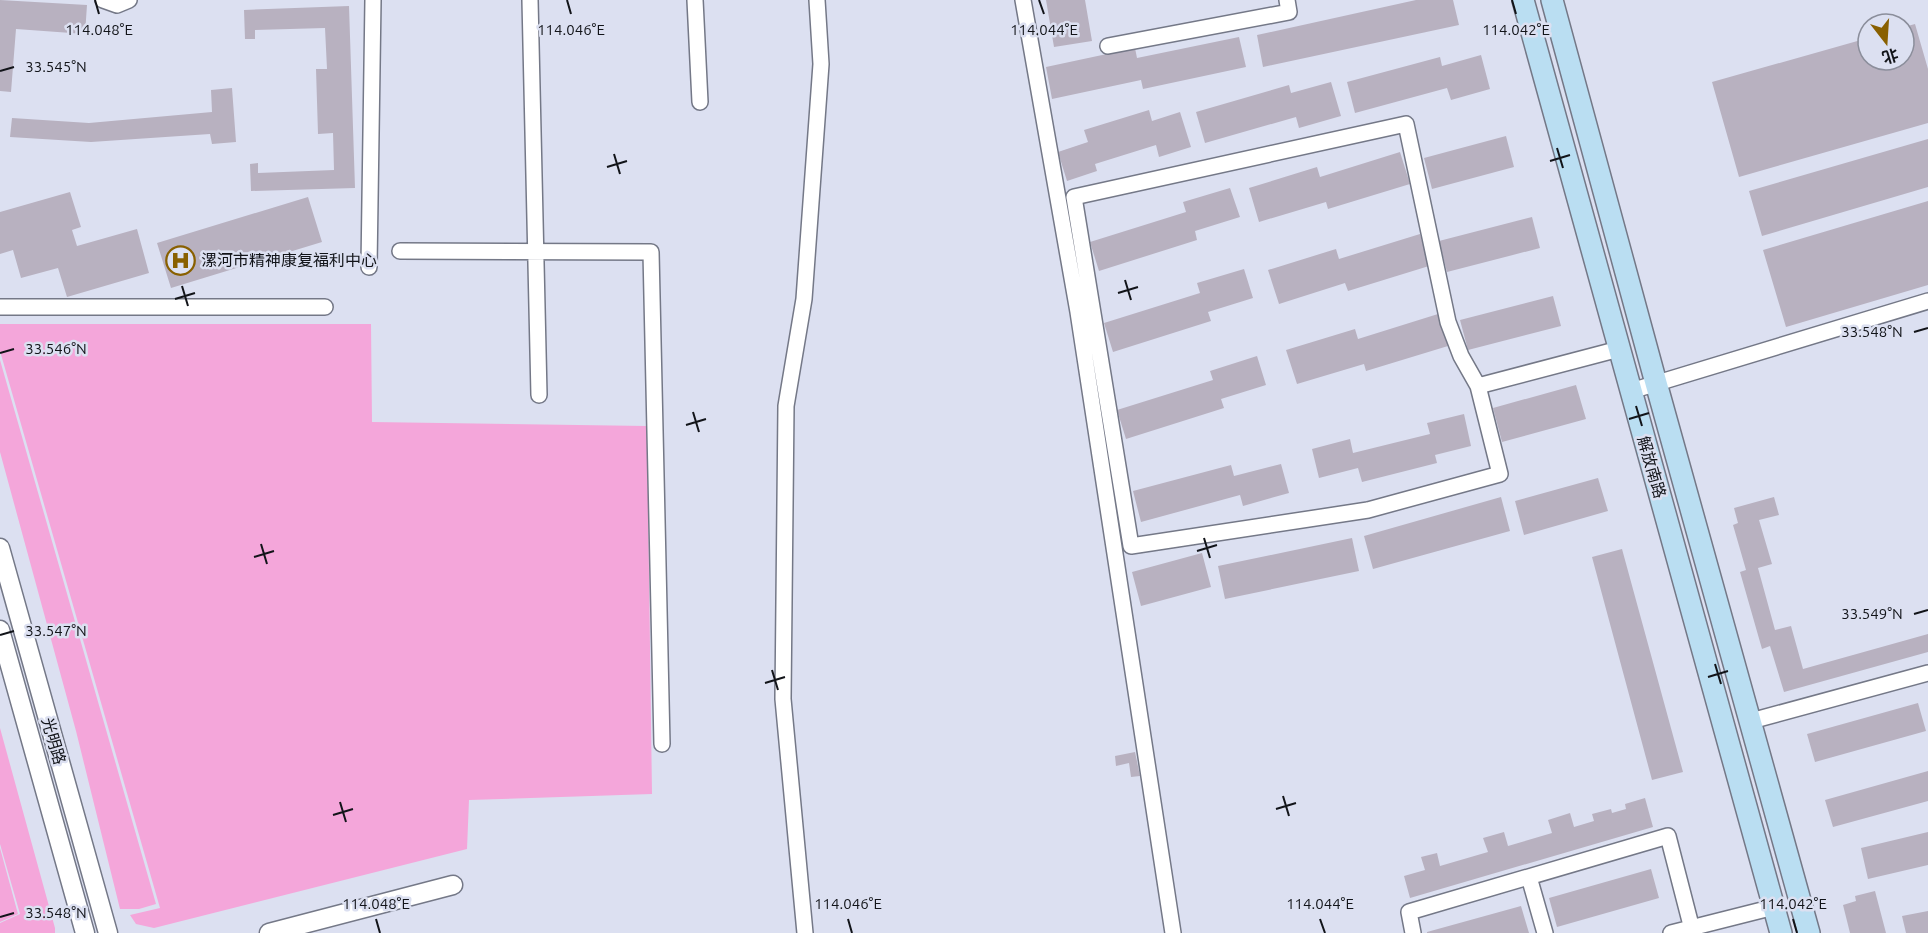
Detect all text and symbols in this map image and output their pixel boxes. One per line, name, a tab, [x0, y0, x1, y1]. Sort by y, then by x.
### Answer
north arrow	[1856, 12, 1916, 72]
text: 114.048°E	[65, 21, 133, 38]
text: 114.046°E	[537, 21, 605, 38]
text: 114.044°E	[1010, 21, 1078, 38]
text: 114.042°E	[1482, 21, 1550, 38]
text: 北	[1880, 45, 1901, 67]
text: 33.545°N	[25, 58, 87, 75]
hospital icon: 漯河市精神康复福利中心	[164, 244, 196, 276]
place label: 漯河市精神康复福利中心	[201, 251, 377, 269]
text: 33.548°N	[1841, 323, 1903, 340]
text: 33.546°N	[25, 340, 87, 357]
street label: 解放南路	[1635, 434, 1669, 500]
text: 33.549°N	[1841, 605, 1903, 622]
text: 33.547°N	[25, 622, 87, 639]
street label: 光明路	[39, 715, 69, 767]
text: 114.048°E	[342, 895, 410, 912]
text: 114.046°E	[814, 895, 882, 912]
text: 114.044°E	[1286, 895, 1354, 912]
text: 114.042°E	[1759, 895, 1827, 912]
text: 33.548°N	[25, 904, 87, 921]

